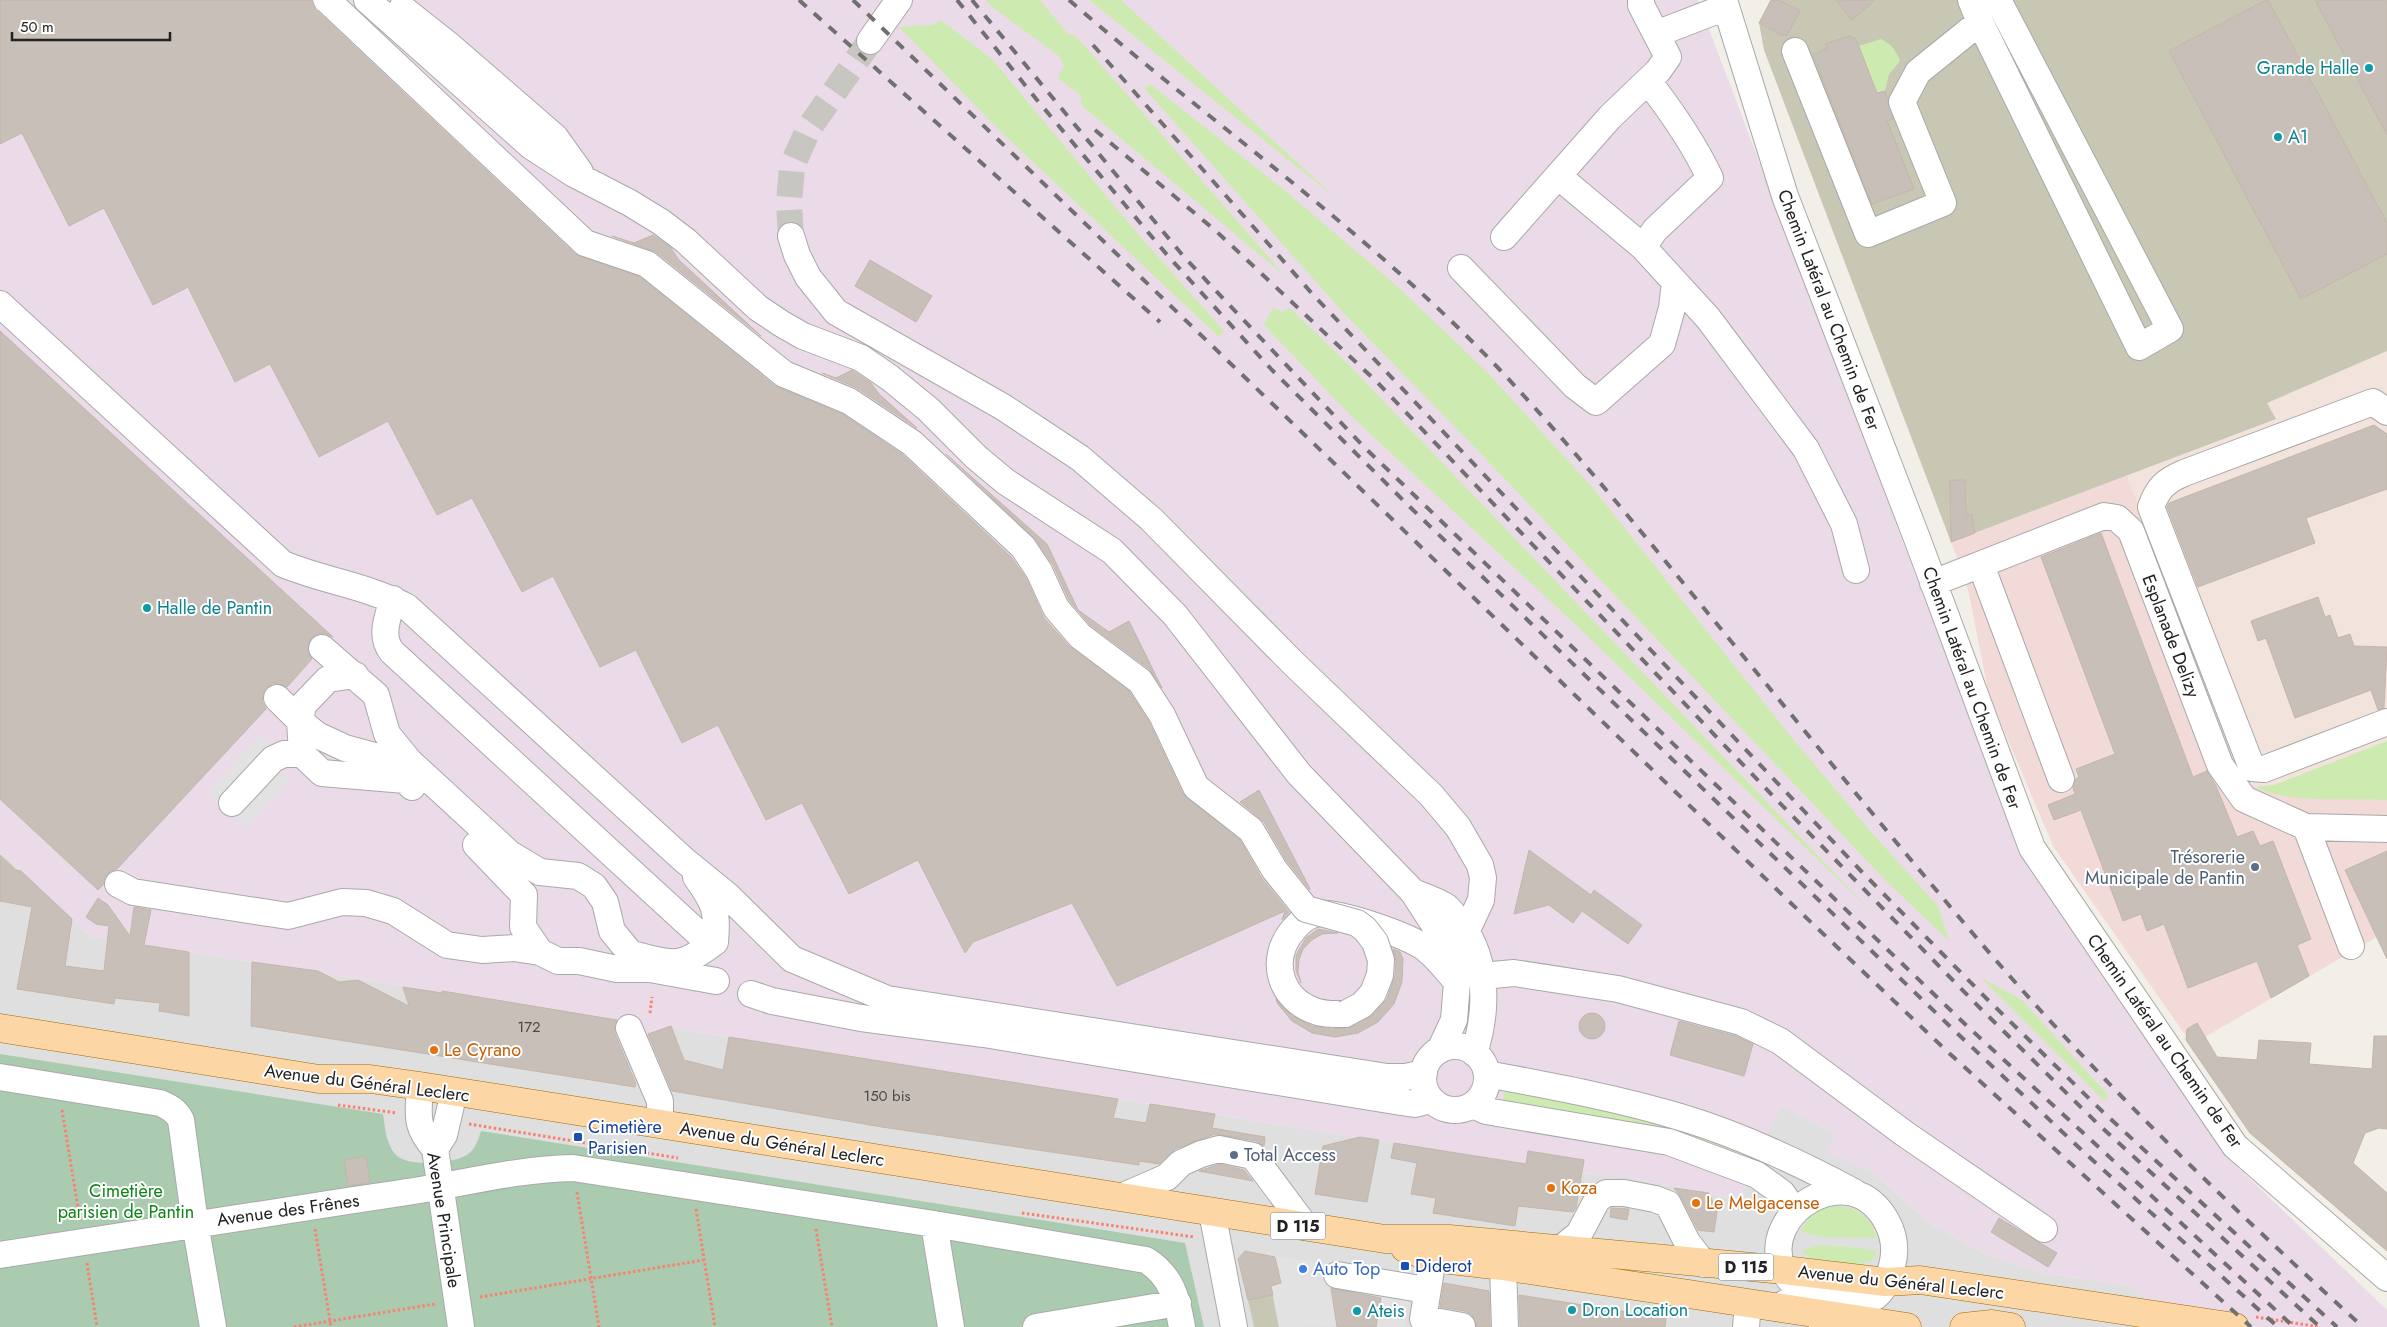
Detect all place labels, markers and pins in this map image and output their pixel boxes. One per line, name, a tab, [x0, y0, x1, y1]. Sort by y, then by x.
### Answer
place label: Grande Halle	[2257, 55, 2359, 81]
marker: Grande Halle	[2363, 62, 2375, 74]
place label: A1	[2288, 124, 2308, 150]
marker: A1	[2272, 131, 2284, 143]
place label: Halle de Pantin	[157, 595, 272, 621]
marker: Halle de Pantin	[141, 602, 153, 614]
place label: Trésorerie Municipale de Pantin	[2085, 844, 2245, 891]
marker: Trésorerie Municipale de Pantin	[2249, 861, 2261, 873]
place label: Le Cyrano	[444, 1037, 521, 1063]
marker: Le Cyrano	[428, 1044, 440, 1056]
place label: Cimetière Parisien	[588, 1114, 662, 1161]
marker: Cimetière Parisien	[572, 1131, 584, 1143]
place label: Total Access	[1244, 1142, 1336, 1168]
marker: Total Access	[1228, 1149, 1240, 1161]
place label: Koza	[1561, 1175, 1597, 1201]
marker: Koza	[1545, 1182, 1557, 1194]
place label: Le Melgacense	[1706, 1190, 1820, 1216]
marker: Le Melgacense	[1690, 1197, 1702, 1209]
place label: Diderot	[1415, 1253, 1472, 1279]
place label: Auto Top	[1313, 1256, 1380, 1282]
marker: Diderot	[1399, 1260, 1411, 1272]
marker: Auto Top	[1297, 1263, 1309, 1275]
place label: Dron Location	[1582, 1297, 1688, 1323]
place label: Ateis	[1367, 1298, 1404, 1324]
marker: Dron Location	[1566, 1304, 1578, 1316]
marker: Ateis	[1351, 1305, 1363, 1317]

